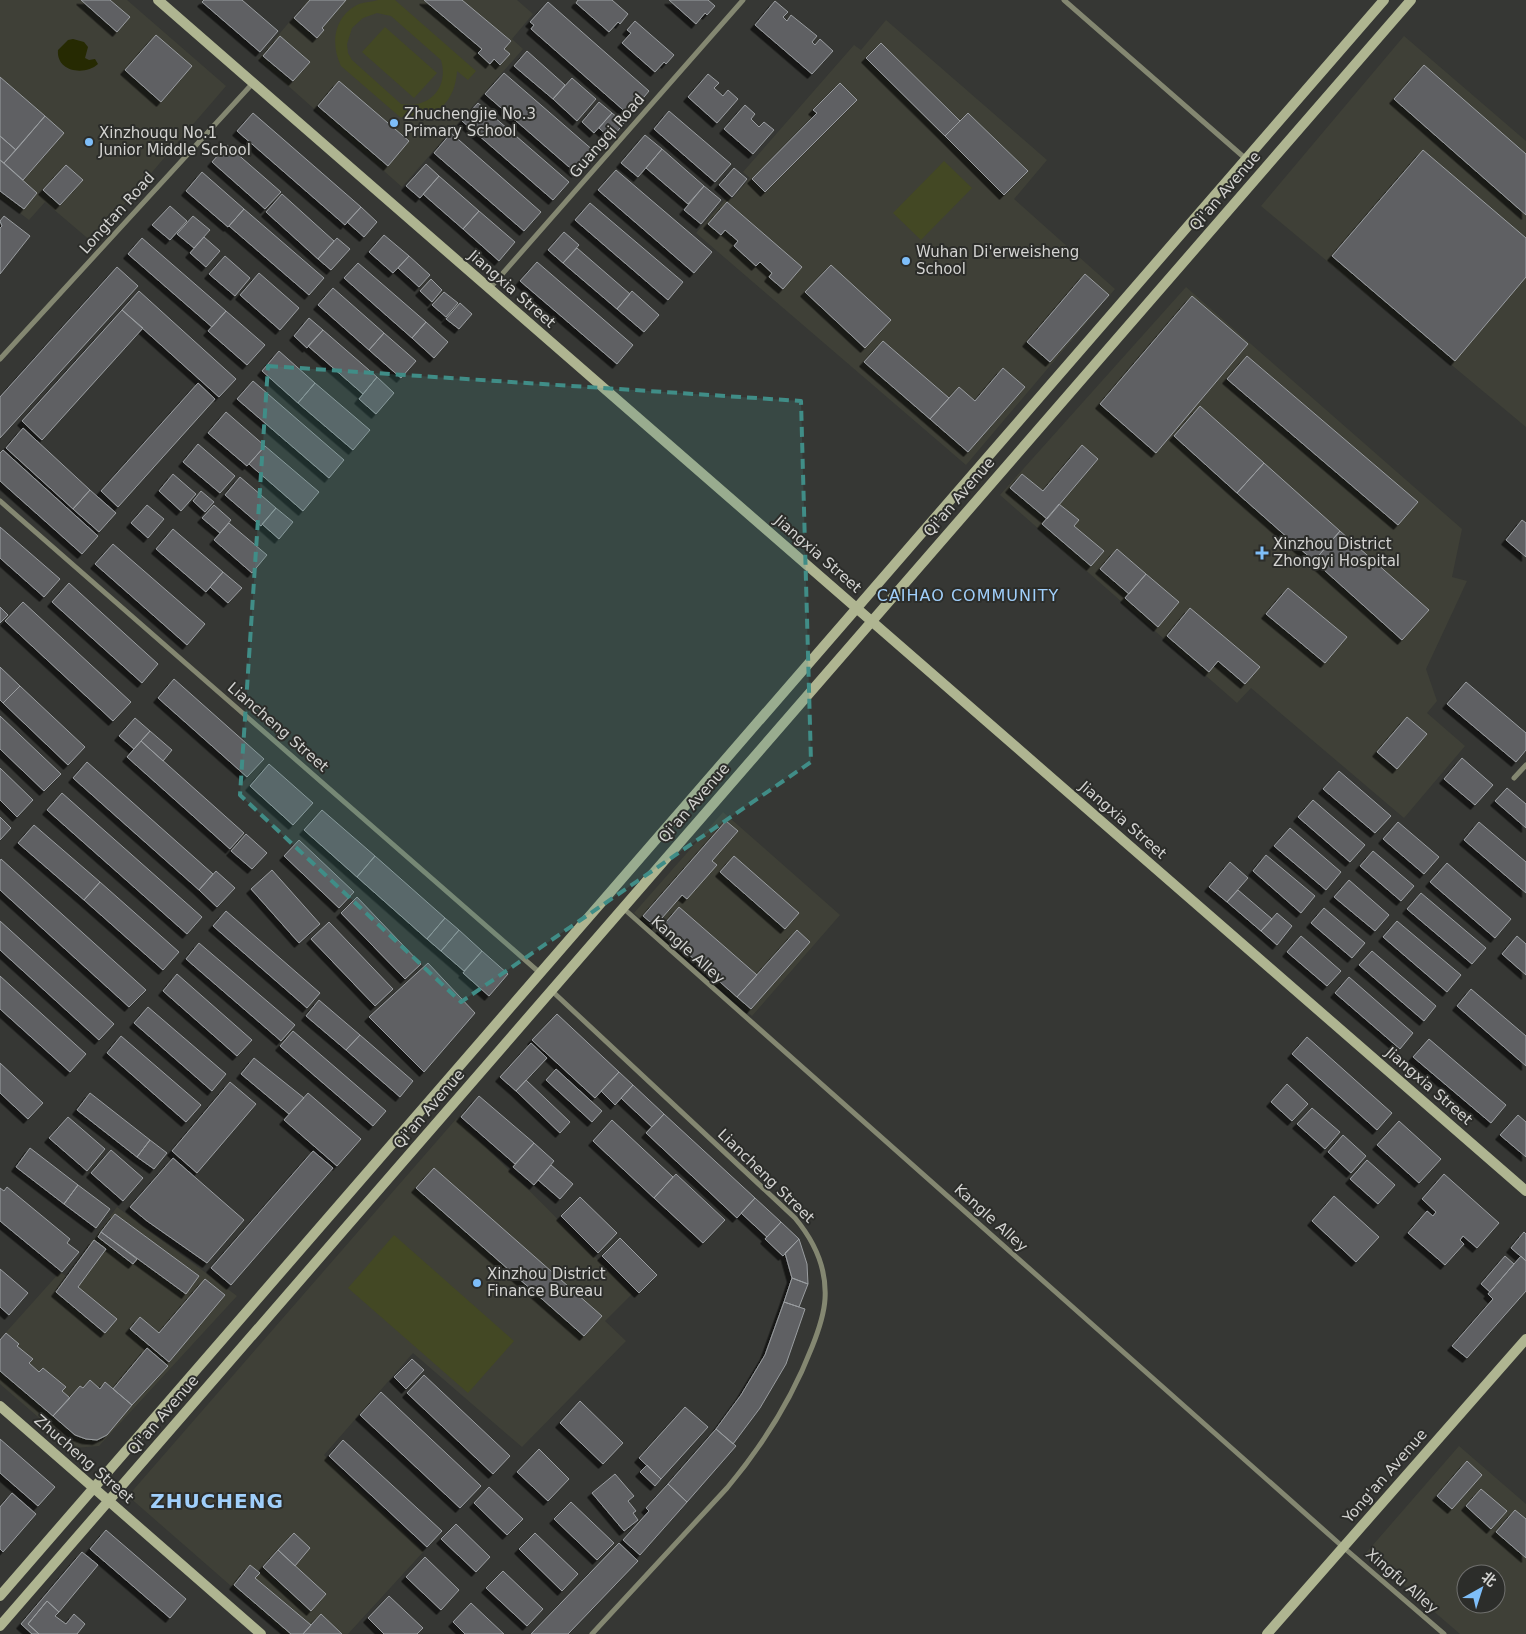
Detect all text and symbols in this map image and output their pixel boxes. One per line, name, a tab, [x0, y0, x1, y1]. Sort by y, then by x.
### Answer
street label: Guangqi Road	[566, 90, 648, 182]
place label: Zhuchengjie No.3 Primary School	[404, 105, 536, 140]
marker: Zhuchengjie No.3 Primary School	[388, 117, 400, 129]
place label: Xinzhouqu No.1 Junior Middle School	[98, 124, 251, 159]
marker: Xinzhouqu No.1 Junior Middle School	[83, 136, 95, 148]
street label: Qi'an Avenue	[1186, 148, 1264, 234]
street label: Longtan Road	[76, 169, 158, 257]
place label: Wuhan Di'erweisheng School	[916, 243, 1079, 278]
street label: Jiangxia Street	[464, 246, 559, 332]
marker: Wuhan Di'erweisheng School	[900, 255, 912, 267]
street label: Qi'an Avenue	[920, 454, 998, 540]
street label: Jiangxia Street	[770, 511, 865, 597]
place label: Xinzhou District Zhongyi Hospital	[1273, 535, 1400, 570]
marker: Xinzhou District Zhongyi Hospital	[1255, 546, 1269, 560]
district label: CAIHAO COMMUNITY	[877, 586, 1059, 605]
street label: Liancheng Street	[224, 678, 332, 776]
street label: Qi'an Avenue	[655, 760, 733, 846]
street label: Jiangxia Street	[1075, 777, 1170, 863]
street label: Kangle Alley	[648, 912, 729, 988]
street label: Jiangxia Street	[1381, 1043, 1476, 1129]
street label: Qi'an Avenue	[390, 1066, 468, 1152]
street label: Liancheng Street	[714, 1125, 818, 1227]
street label: Kangle Alley	[951, 1180, 1032, 1256]
place label: Xinzhou District Finance Bureau	[487, 1265, 606, 1300]
marker: Xinzhou District Finance Bureau	[471, 1277, 483, 1289]
street label: Qi'an Avenue	[124, 1372, 202, 1458]
street label: Zhucheng Street	[31, 1411, 137, 1507]
street label: Yong'an Avenue	[1339, 1425, 1431, 1527]
district label: ZHUCHENG	[150, 1489, 284, 1513]
street label: Xingfu Alley	[1362, 1545, 1442, 1617]
north arrow	[1456, 1564, 1506, 1614]
text: 北	[1479, 1568, 1500, 1590]

